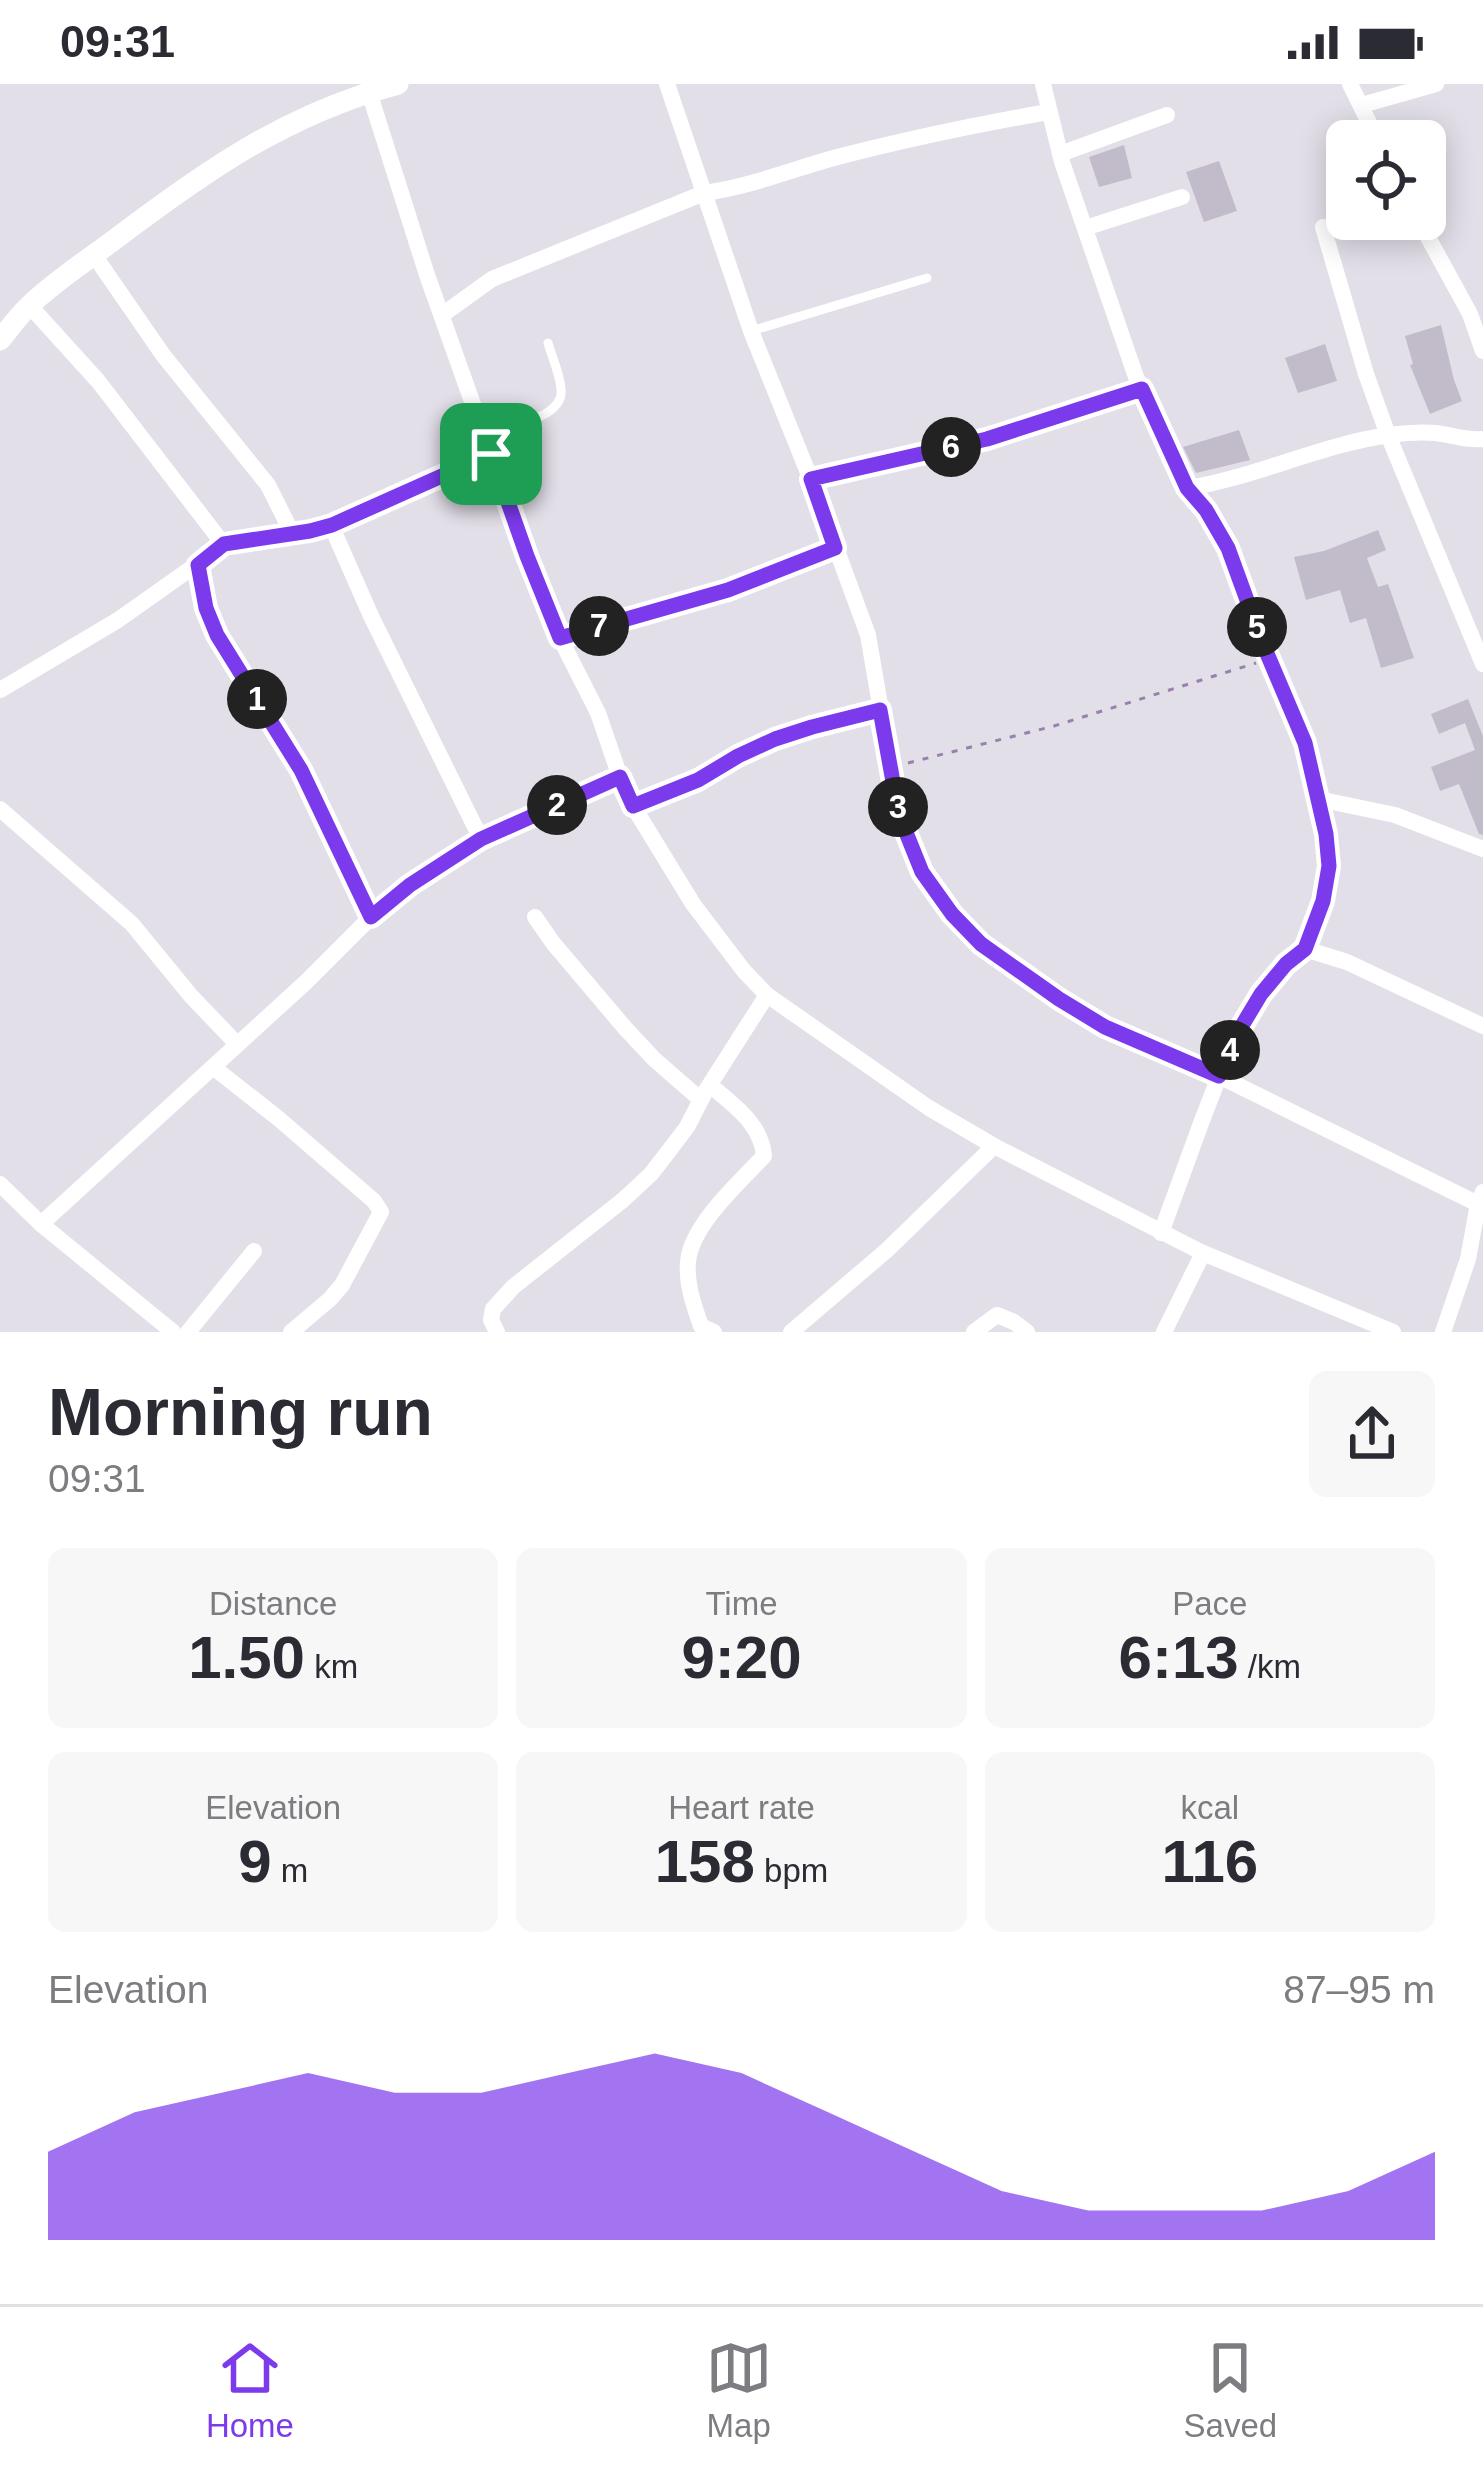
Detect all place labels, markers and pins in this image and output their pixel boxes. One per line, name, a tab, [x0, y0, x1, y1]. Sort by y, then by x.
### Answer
pin	[440, 403, 542, 505]
pin: 6	[921, 417, 981, 477]
pin: 7	[569, 596, 629, 656]
pin: 5	[1227, 597, 1287, 657]
pin: 1	[227, 669, 287, 729]
pin: 2	[527, 775, 587, 835]
pin: 3	[868, 777, 928, 837]
pin: 4	[1200, 1020, 1260, 1080]

